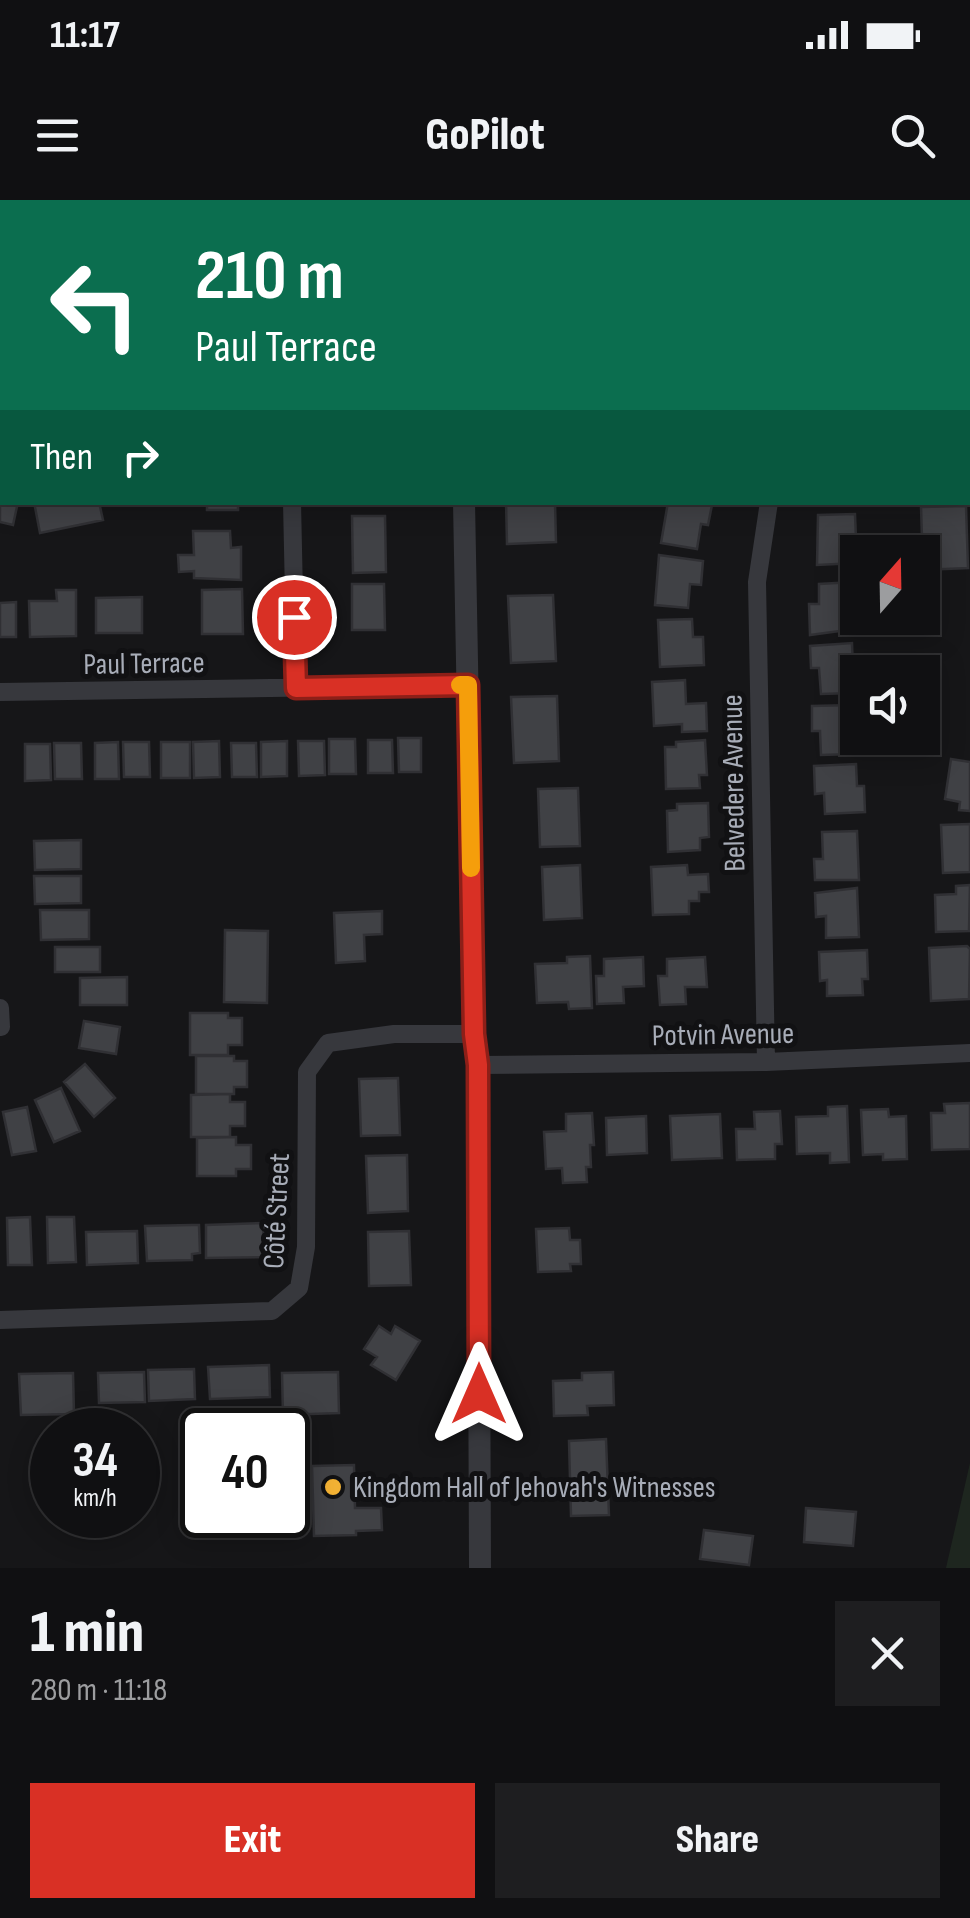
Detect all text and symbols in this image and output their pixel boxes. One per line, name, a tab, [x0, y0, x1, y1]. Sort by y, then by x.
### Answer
text: 11:17	[50, 13, 119, 58]
icon: menu	[30, 108, 85, 163]
text: GoPilot	[425, 108, 545, 163]
icon: search	[885, 108, 940, 163]
text: 210 m	[195, 235, 344, 319]
icon: left	[30, 240, 160, 370]
text: Paul Terrace	[195, 320, 377, 375]
icon: right	[113, 430, 168, 485]
text: Then	[30, 435, 93, 480]
north arrow	[840, 535, 940, 635]
map controls	[840, 535, 940, 755]
pin	[252, 575, 337, 660]
icon: arrive	[267, 590, 322, 645]
street label: Paul Terrace	[83, 645, 205, 683]
button: sound	[840, 655, 940, 755]
street label: Belvedere Avenue	[714, 694, 754, 872]
street label: Potvin Avenue	[651, 1016, 795, 1054]
street label: Côté Street	[256, 1152, 298, 1270]
position arrow	[427, 1342, 531, 1446]
speed limit sign: 40	[180, 1408, 310, 1538]
text: 34	[72, 1431, 118, 1491]
place label: Kingdom Hall of Jehovah's Witnesses	[353, 1470, 716, 1506]
marker: Kingdom Hall of Jehovah's Witnesses	[322, 1476, 344, 1498]
text: km/h	[73, 1483, 117, 1514]
text: 1 min	[30, 1597, 144, 1669]
button: close	[835, 1601, 940, 1706]
text: 280 m · 11:18	[30, 1671, 167, 1710]
button: Exit	[30, 1783, 475, 1898]
button: Share	[495, 1783, 940, 1898]

